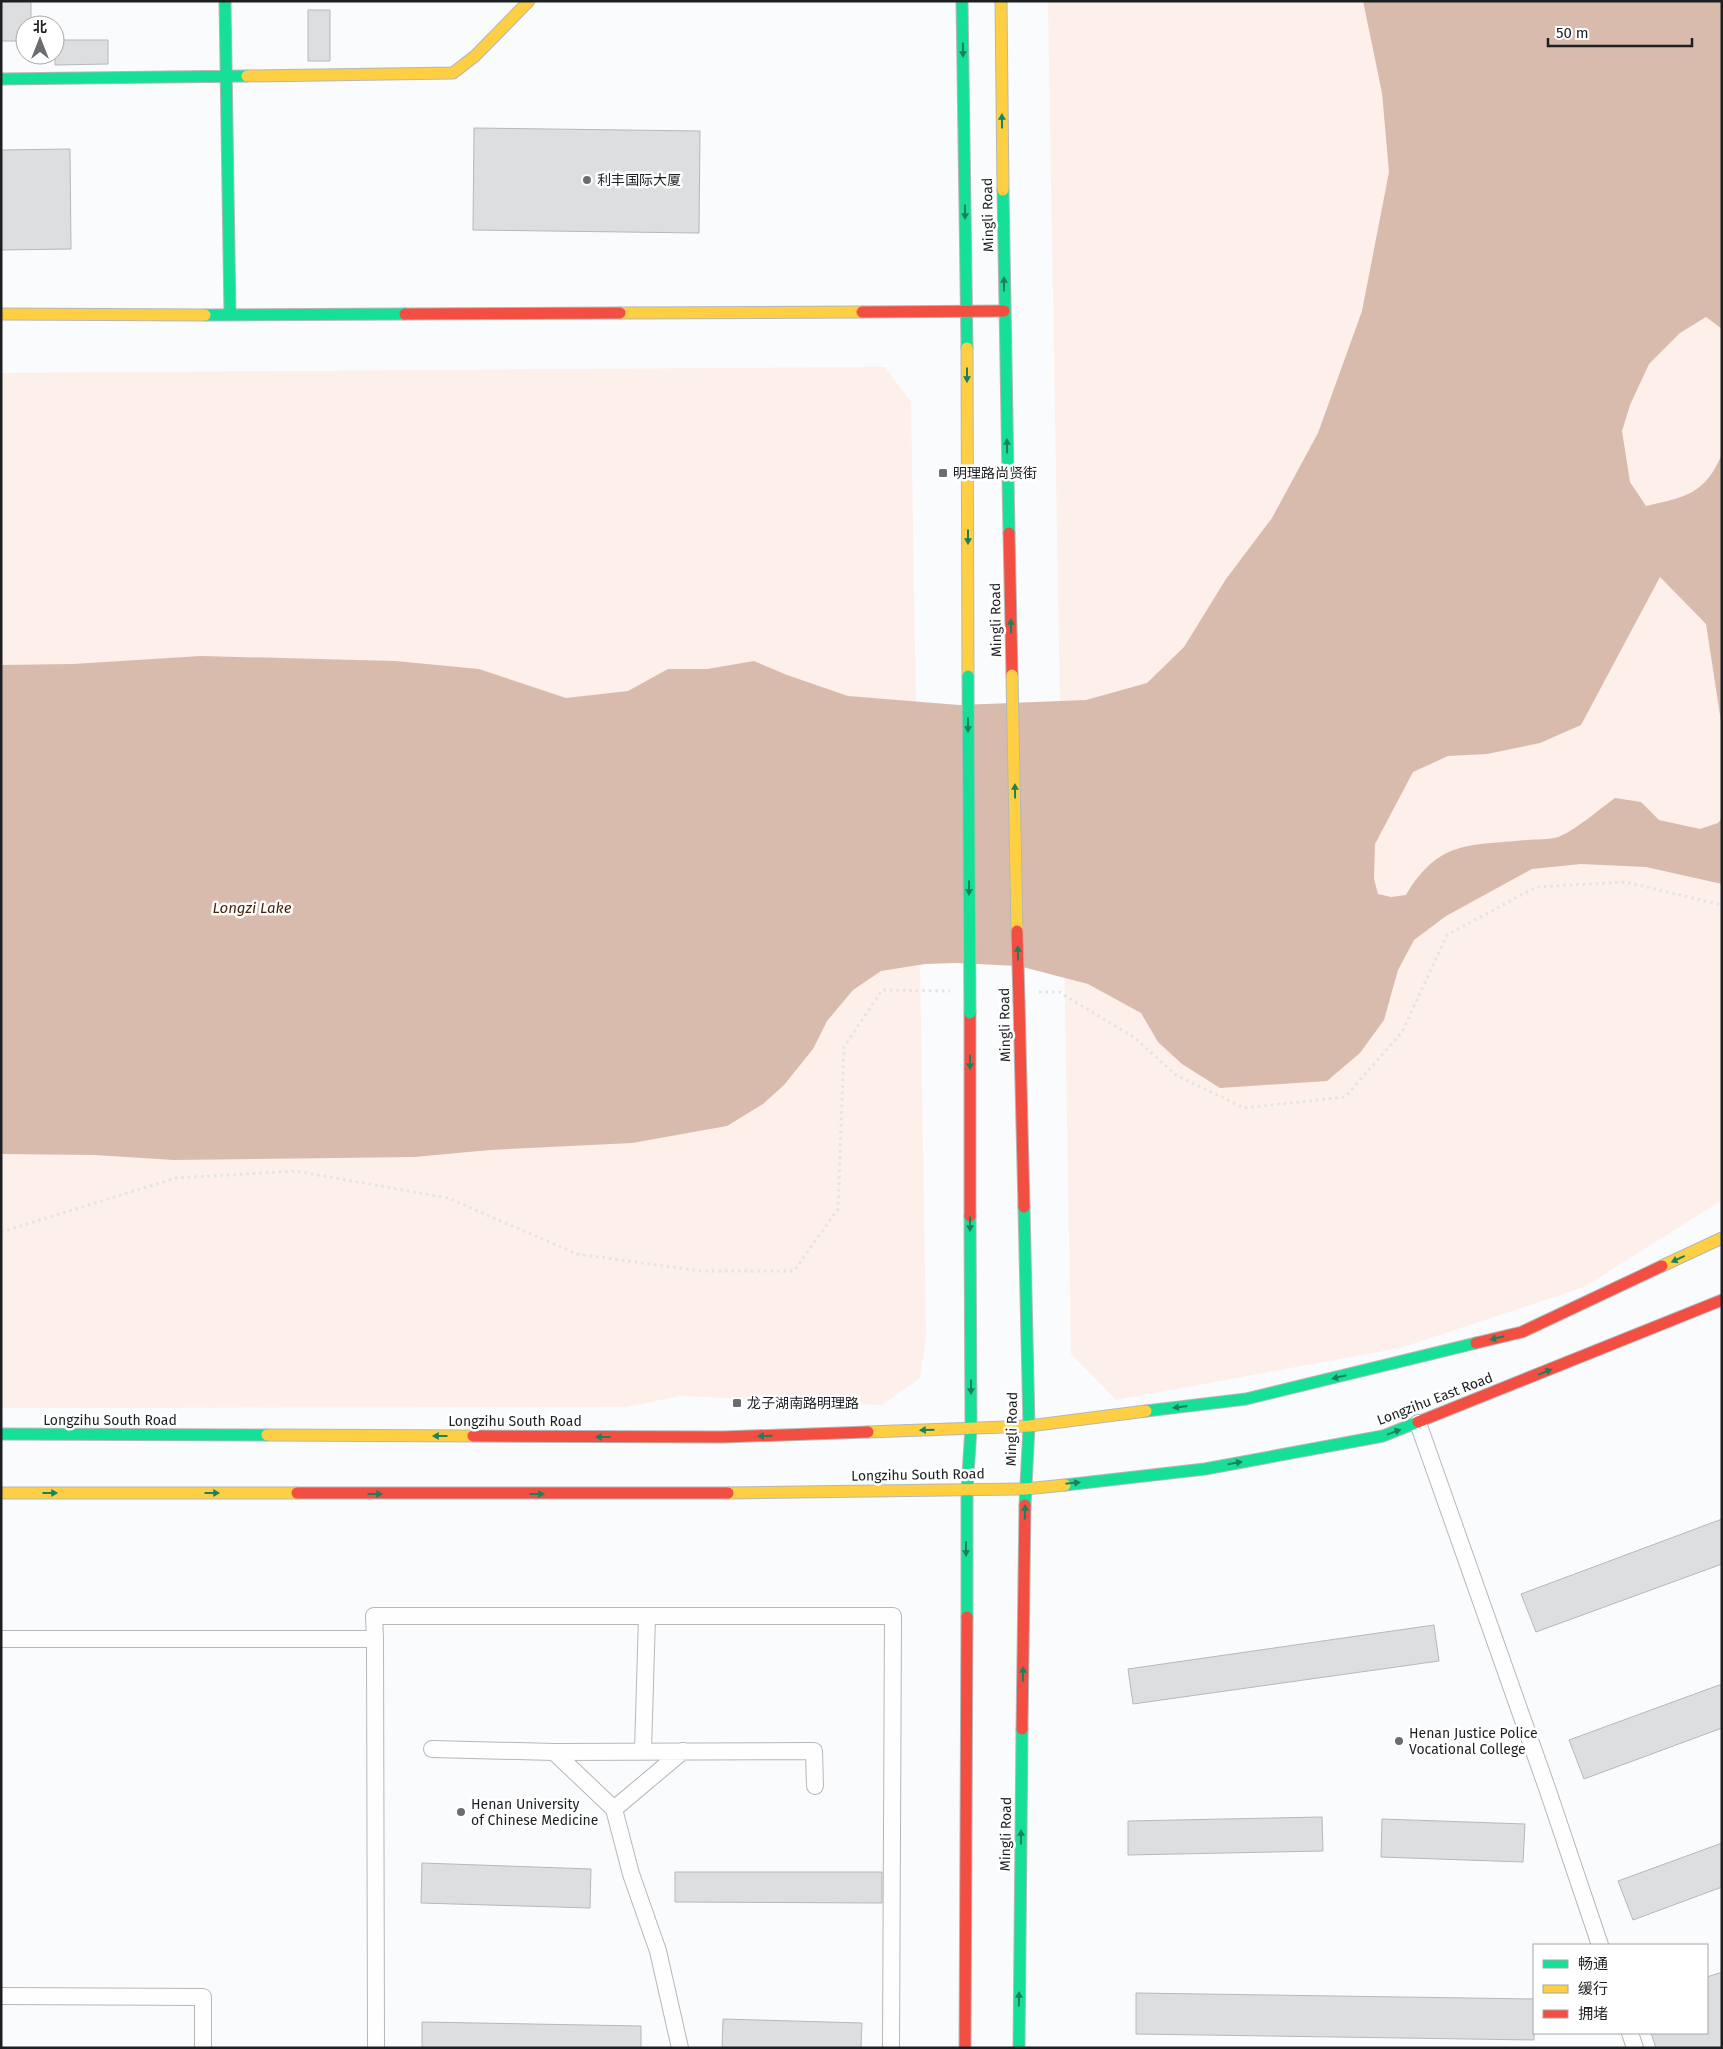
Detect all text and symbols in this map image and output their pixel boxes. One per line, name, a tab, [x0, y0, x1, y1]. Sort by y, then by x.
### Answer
north arrow	[15, 15, 65, 65]
scale bar	[1548, 15, 1692, 47]
text: 北	[33, 19, 47, 36]
text: 50 m	[1556, 24, 1589, 42]
one-way arrow	[959, 42, 967, 58]
one-way arrow	[998, 113, 1006, 129]
place label: 利丰国际大厦	[597, 172, 681, 189]
marker: 利丰国际大厦	[581, 174, 593, 186]
street label: Mingli Road	[979, 178, 997, 252]
one-way arrow	[961, 205, 969, 221]
one-way arrow	[1000, 275, 1008, 291]
one-way arrow	[963, 367, 971, 383]
one-way arrow	[1003, 438, 1011, 454]
place label: 明理路尚贤街	[953, 465, 1037, 482]
marker: 明理路尚贤街	[937, 467, 949, 479]
one-way arrow	[964, 530, 972, 546]
street label: Mingli Road	[987, 583, 1005, 657]
one-way arrow	[1007, 618, 1015, 634]
one-way arrow	[964, 717, 972, 733]
one-way arrow	[1010, 783, 1018, 799]
one-way arrow	[965, 880, 973, 896]
water label: Longzi Lake	[212, 899, 292, 917]
one-way arrow	[1014, 945, 1022, 961]
street label: Mingli Road	[996, 988, 1014, 1062]
one-way arrow	[966, 1054, 974, 1070]
one-way arrow	[966, 1217, 974, 1233]
one-way arrow	[1671, 1255, 1685, 1263]
one-way arrow	[1490, 1334, 1505, 1342]
one-way arrow	[1538, 1367, 1552, 1375]
street label: Longzihu East Road	[1375, 1369, 1495, 1429]
one-way arrow	[1332, 1373, 1347, 1381]
one-way arrow	[967, 1379, 975, 1395]
street label: Mingli Road	[1003, 1392, 1021, 1466]
place label: 龙子湖南路明理路	[747, 1395, 859, 1412]
marker: 龙子湖南路明理路	[731, 1397, 743, 1409]
one-way arrow	[1172, 1403, 1188, 1411]
street label: Longzihu South Road	[43, 1412, 177, 1429]
street label: Longzihu South Road	[448, 1413, 582, 1430]
one-way arrow	[919, 1426, 935, 1434]
one-way arrow	[1387, 1428, 1402, 1436]
one-way arrow	[432, 1432, 448, 1440]
one-way arrow	[757, 1432, 773, 1440]
one-way arrow	[594, 1433, 610, 1441]
one-way arrow	[1227, 1459, 1243, 1467]
street label: Longzihu South Road	[851, 1465, 985, 1485]
one-way arrow	[1066, 1479, 1082, 1487]
one-way arrow	[42, 1489, 58, 1497]
one-way arrow	[205, 1489, 221, 1497]
one-way arrow	[367, 1490, 383, 1498]
one-way arrow	[530, 1490, 546, 1498]
one-way arrow	[1021, 1503, 1029, 1519]
one-way arrow	[962, 1542, 970, 1558]
one-way arrow	[1019, 1666, 1027, 1682]
place label: Henan Justice Police Vocational College	[1409, 1725, 1538, 1758]
marker: Henan Justice Police Vocational College	[1393, 1735, 1405, 1747]
place label: Henan University of Chinese Medicine	[471, 1796, 598, 1829]
street label: Mingli Road	[997, 1797, 1015, 1871]
marker: Henan University of Chinese Medicine	[455, 1806, 467, 1818]
one-way arrow	[1017, 1828, 1025, 1844]
legend	[1533, 1944, 1708, 2034]
text: 畅通	[1578, 1955, 1608, 1973]
text: 缓行	[1578, 1980, 1608, 1998]
one-way arrow	[1016, 1991, 1024, 2007]
text: 拥堵	[1578, 2005, 1608, 2023]

